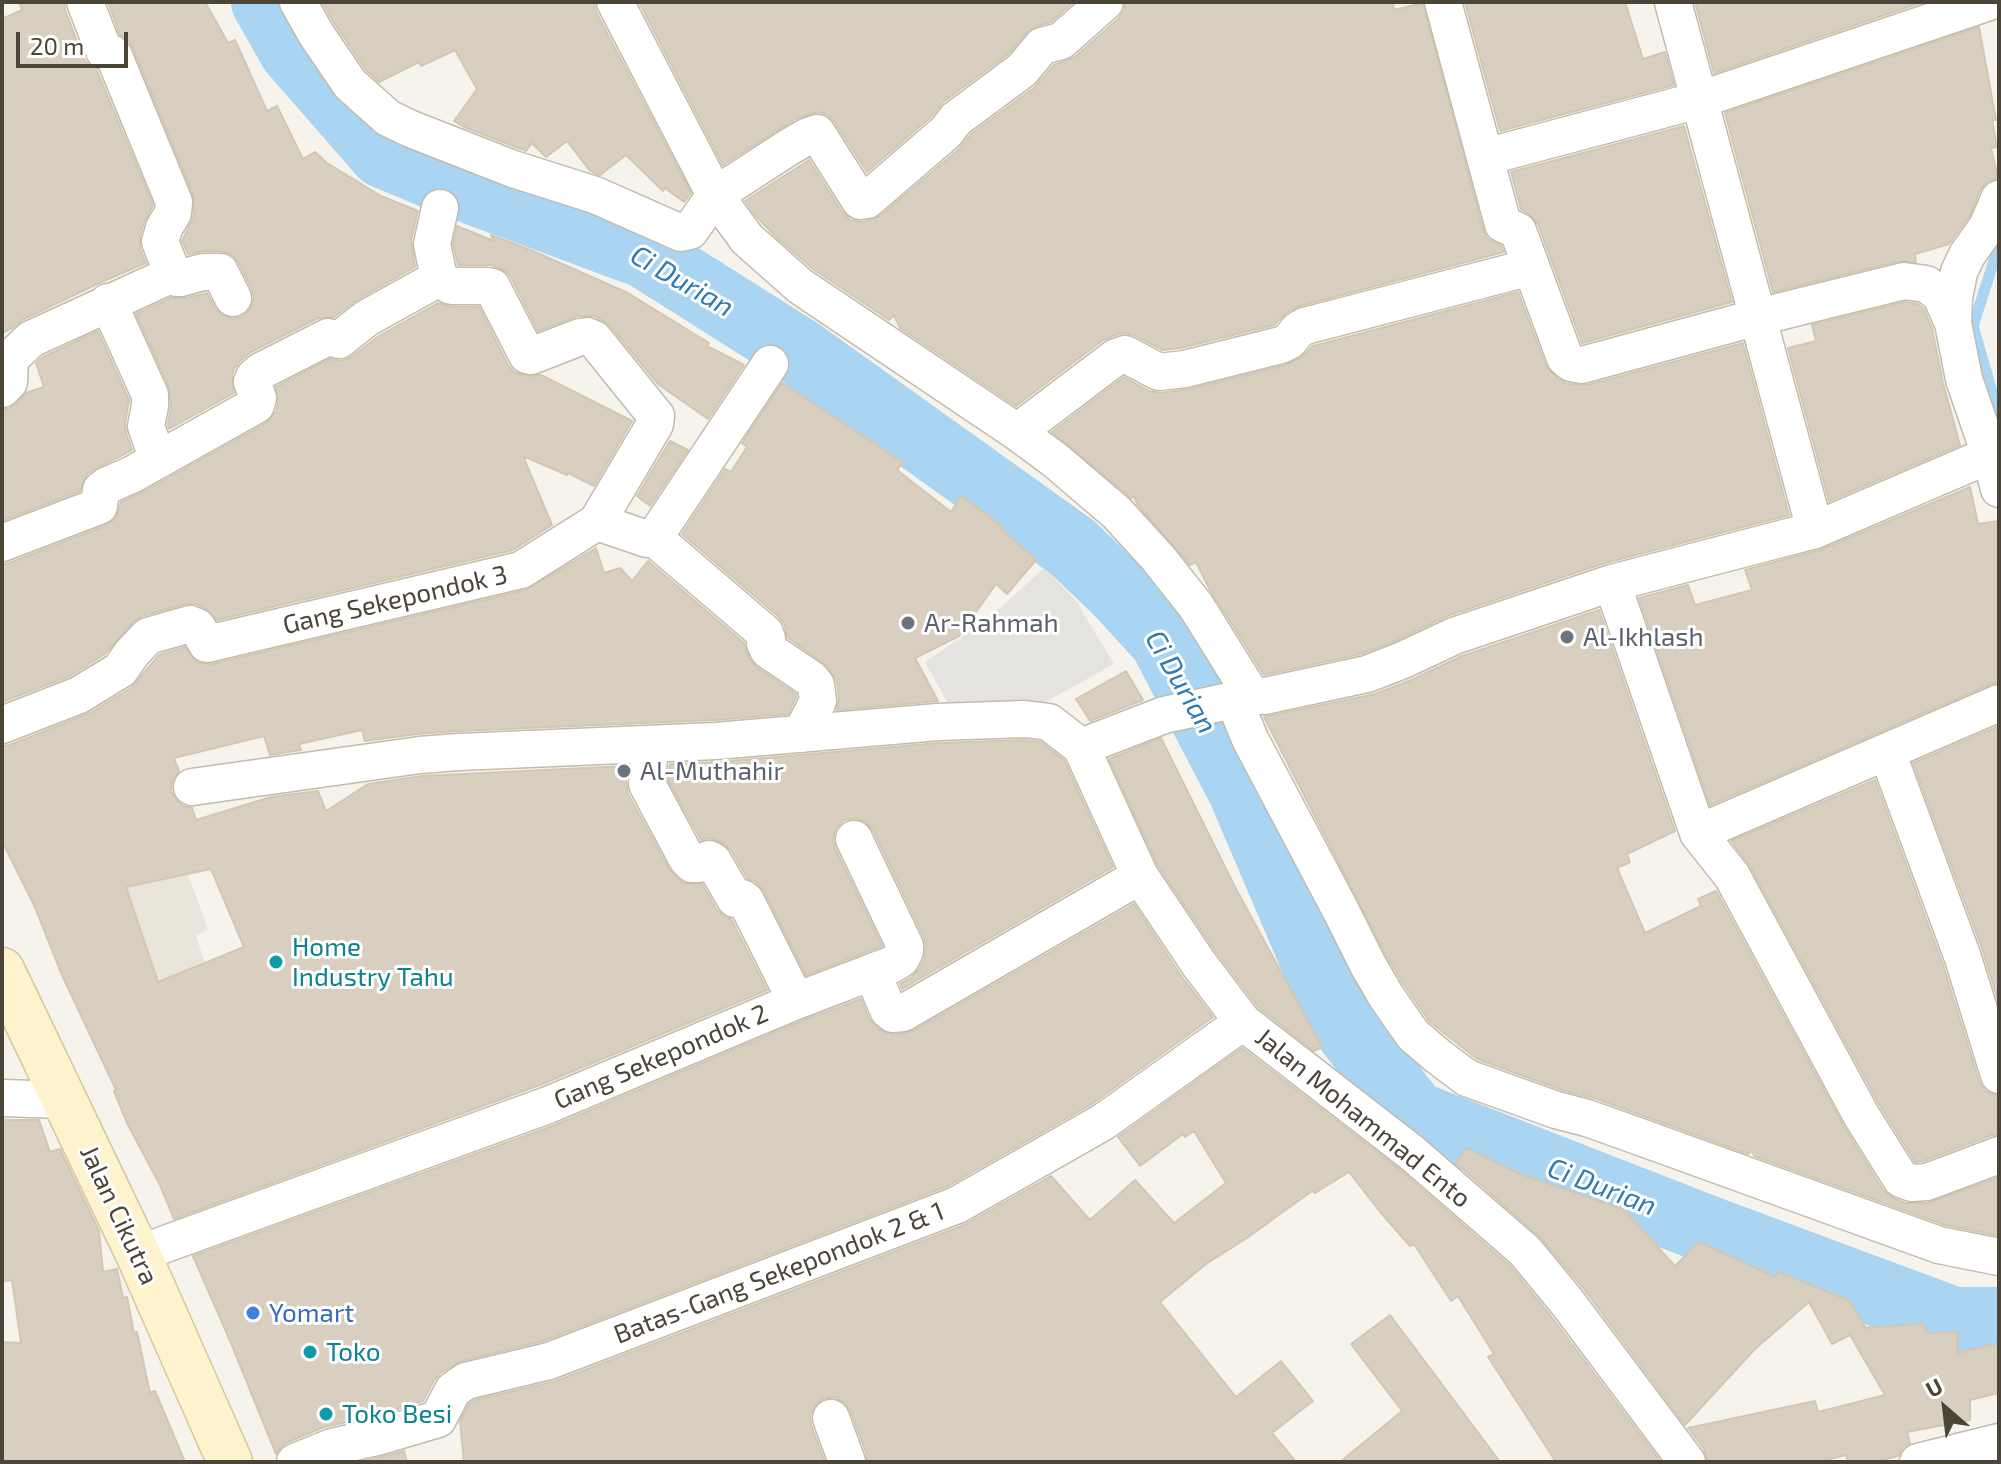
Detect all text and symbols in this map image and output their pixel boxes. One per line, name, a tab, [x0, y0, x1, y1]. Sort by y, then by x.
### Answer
scale bar	[20, 16, 132, 66]
text: 20 m	[30, 31, 84, 60]
water label: Ci Durian	[624, 238, 740, 324]
street label: Gang Sekepondok 3	[280, 559, 510, 641]
place label: Ar-Rahmah	[924, 607, 1059, 639]
marker: Ar-Rahmah	[899, 614, 917, 632]
place label: Al-Ikhlash	[1583, 621, 1704, 653]
water label: Ci Durian	[1138, 624, 1224, 740]
marker: Al-Ikhlash	[1558, 628, 1576, 646]
place label: Al-Muthahir	[640, 755, 784, 787]
marker: Al-Muthahir	[615, 762, 633, 780]
place label: Home Industry Tahu	[292, 931, 454, 992]
marker: Home Industry Tahu	[267, 953, 285, 971]
street label: Gang Sekepondok 2	[549, 998, 773, 1116]
street label: Jalan Mohammad Ento	[1249, 1022, 1477, 1214]
street label: Jalan Cikutra	[73, 1140, 165, 1290]
water label: Ci Durian	[1543, 1151, 1661, 1223]
street label: Batas-Gang Sekepondok 2 & 1	[610, 1196, 948, 1350]
place label: Yomart	[269, 1297, 354, 1329]
marker: Yomart	[244, 1304, 262, 1322]
place label: Toko	[326, 1336, 381, 1368]
marker: Toko	[301, 1343, 319, 1361]
north arrow	[1905, 1368, 1985, 1448]
text: U	[1921, 1372, 1946, 1402]
place label: Toko Besi	[342, 1398, 452, 1430]
marker: Toko Besi	[317, 1405, 335, 1423]

